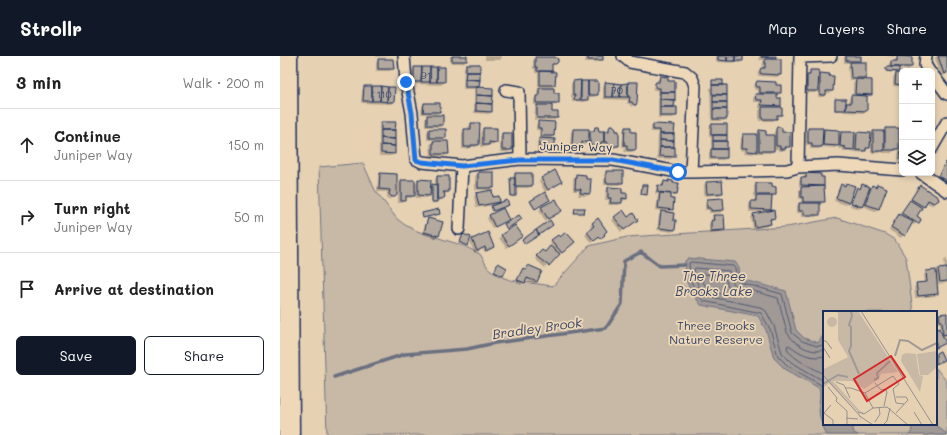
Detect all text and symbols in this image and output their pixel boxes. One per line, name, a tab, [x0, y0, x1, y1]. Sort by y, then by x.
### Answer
text: Strollr	[20, 16, 82, 41]
text: Map	[768, 19, 797, 38]
text: Layers	[819, 19, 865, 38]
text: Share	[887, 19, 927, 38]
house number: 91	[421, 68, 431, 82]
map controls	[899, 68, 935, 176]
button: +	[899, 68, 935, 104]
text: 3 min	[16, 71, 61, 93]
route end	[397, 73, 415, 91]
text: Walk · 200 m	[183, 74, 264, 91]
house number: 70	[611, 83, 623, 97]
house number: 110	[376, 87, 392, 101]
button: −	[899, 104, 935, 140]
text: Continue	[54, 126, 121, 146]
icon: ahead	[16, 134, 38, 156]
text: 150 m	[228, 136, 264, 153]
street label: Juniper Way	[540, 137, 612, 155]
button: layers	[899, 140, 935, 176]
text: Juniper Way	[54, 146, 132, 163]
route start	[669, 163, 687, 181]
text: Turn right	[54, 198, 131, 218]
icon: right	[16, 206, 38, 228]
text: 50 m	[234, 208, 264, 225]
text: Juniper Way	[54, 218, 132, 235]
water label: The Three Brooks Lake	[675, 267, 753, 299]
icon: arrive	[16, 278, 38, 300]
text: Arrive at destination	[54, 279, 214, 299]
inset map	[823, 311, 937, 425]
water label: Bradley Brook	[491, 313, 584, 342]
park label: Three Brooks Nature Reserve	[669, 317, 763, 347]
button: Save	[16, 336, 136, 375]
button: Share	[144, 336, 264, 375]

